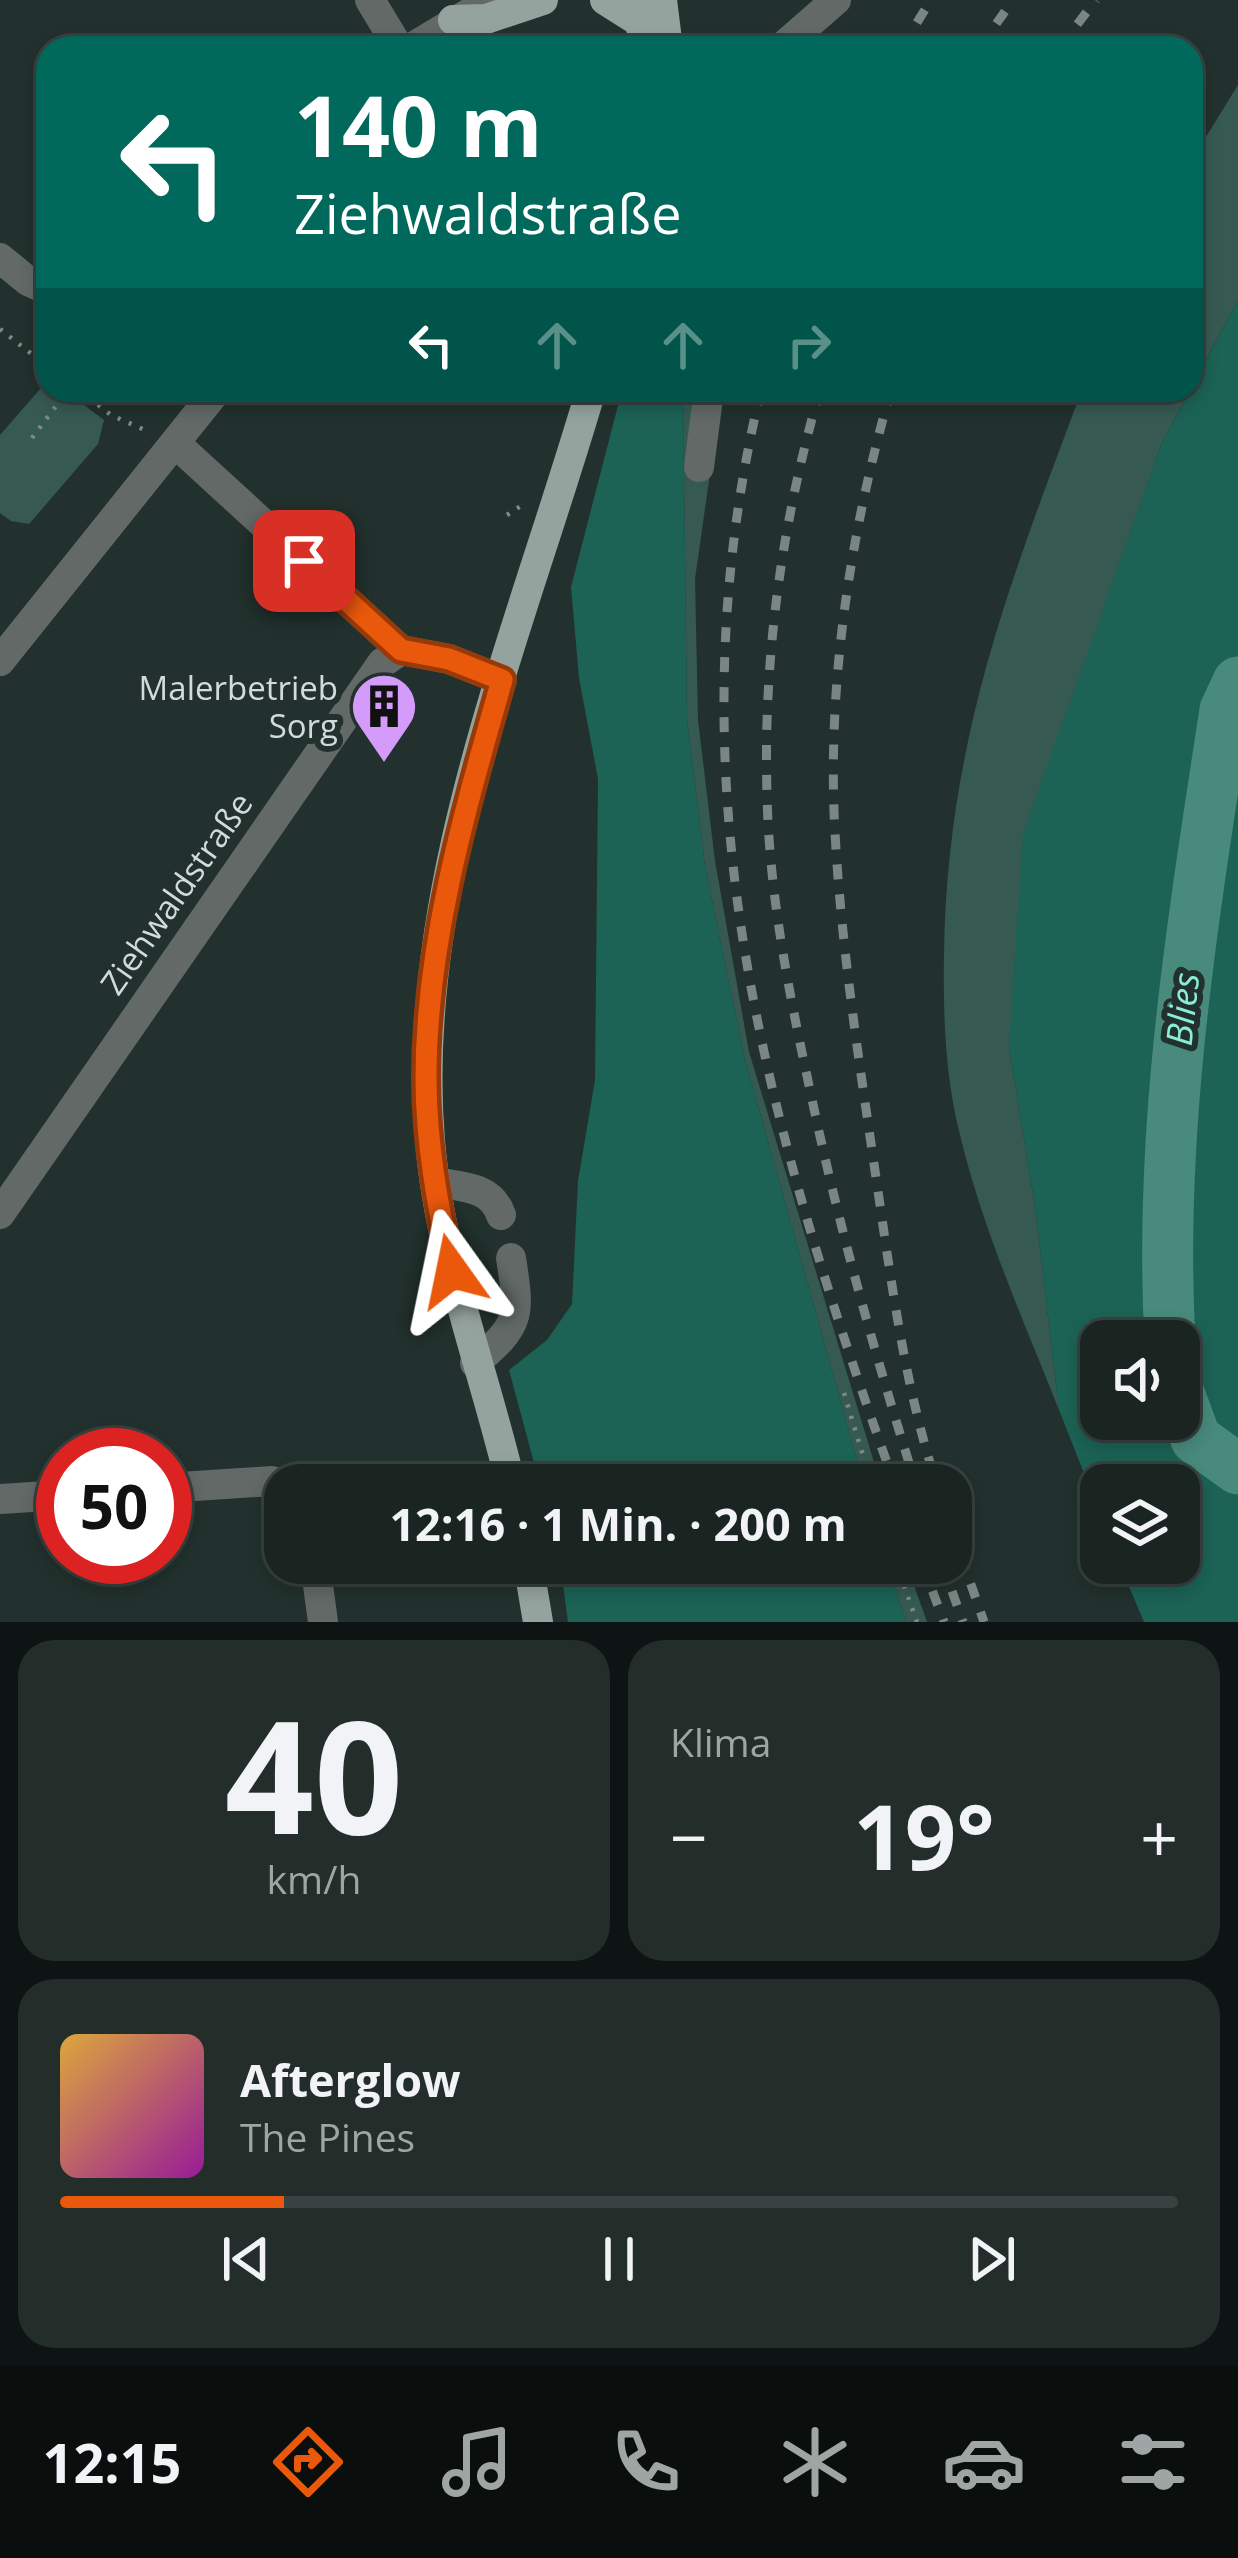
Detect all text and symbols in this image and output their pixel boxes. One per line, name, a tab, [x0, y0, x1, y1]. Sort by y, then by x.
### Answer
text: 140 m	[294, 67, 542, 182]
icon: left	[96, 84, 252, 240]
text: Ziehwaldstraße	[294, 176, 682, 250]
icon: left	[398, 312, 464, 378]
icon: ahead	[524, 312, 590, 378]
icon: ahead	[650, 312, 716, 378]
icon: right	[776, 312, 842, 378]
pin	[253, 510, 355, 612]
icon: arrive	[271, 528, 337, 594]
place label: Malerbetrieb Sorg	[139, 665, 338, 748]
building icon: Malerbetrieb Sorg	[349, 671, 419, 765]
street label: Ziehwaldstraße	[90, 783, 262, 1003]
water label: Blies	[1154, 970, 1210, 1048]
position arrow	[389, 1208, 515, 1334]
map controls	[1080, 1320, 1200, 1584]
button: sound	[1080, 1320, 1200, 1440]
speed limit sign: 50	[36, 1428, 192, 1584]
button: layers	[1080, 1464, 1200, 1584]
text: 12:16 · 1 Min. · 200 m	[389, 1493, 847, 1554]
text: 40	[225, 1667, 403, 1880]
text: Klima	[670, 1715, 771, 1768]
text: 19°	[853, 1774, 995, 1896]
text: −	[670, 1791, 708, 1881]
text: +	[1140, 1791, 1178, 1881]
text: km/h	[267, 1852, 361, 1905]
text: Afterglow	[240, 2049, 461, 2110]
text: The Pines	[240, 2110, 415, 2163]
icon: previous	[213, 2226, 279, 2292]
icon: pause	[586, 2226, 652, 2292]
icon: next	[959, 2226, 1025, 2292]
icon: directions	[266, 2420, 350, 2504]
icon: music	[435, 2420, 519, 2504]
icon: phone	[604, 2420, 688, 2504]
icon: climate	[773, 2420, 857, 2504]
icon: car	[942, 2420, 1026, 2504]
icon: filters	[1111, 2420, 1195, 2504]
text: 12:15	[43, 2425, 181, 2499]

